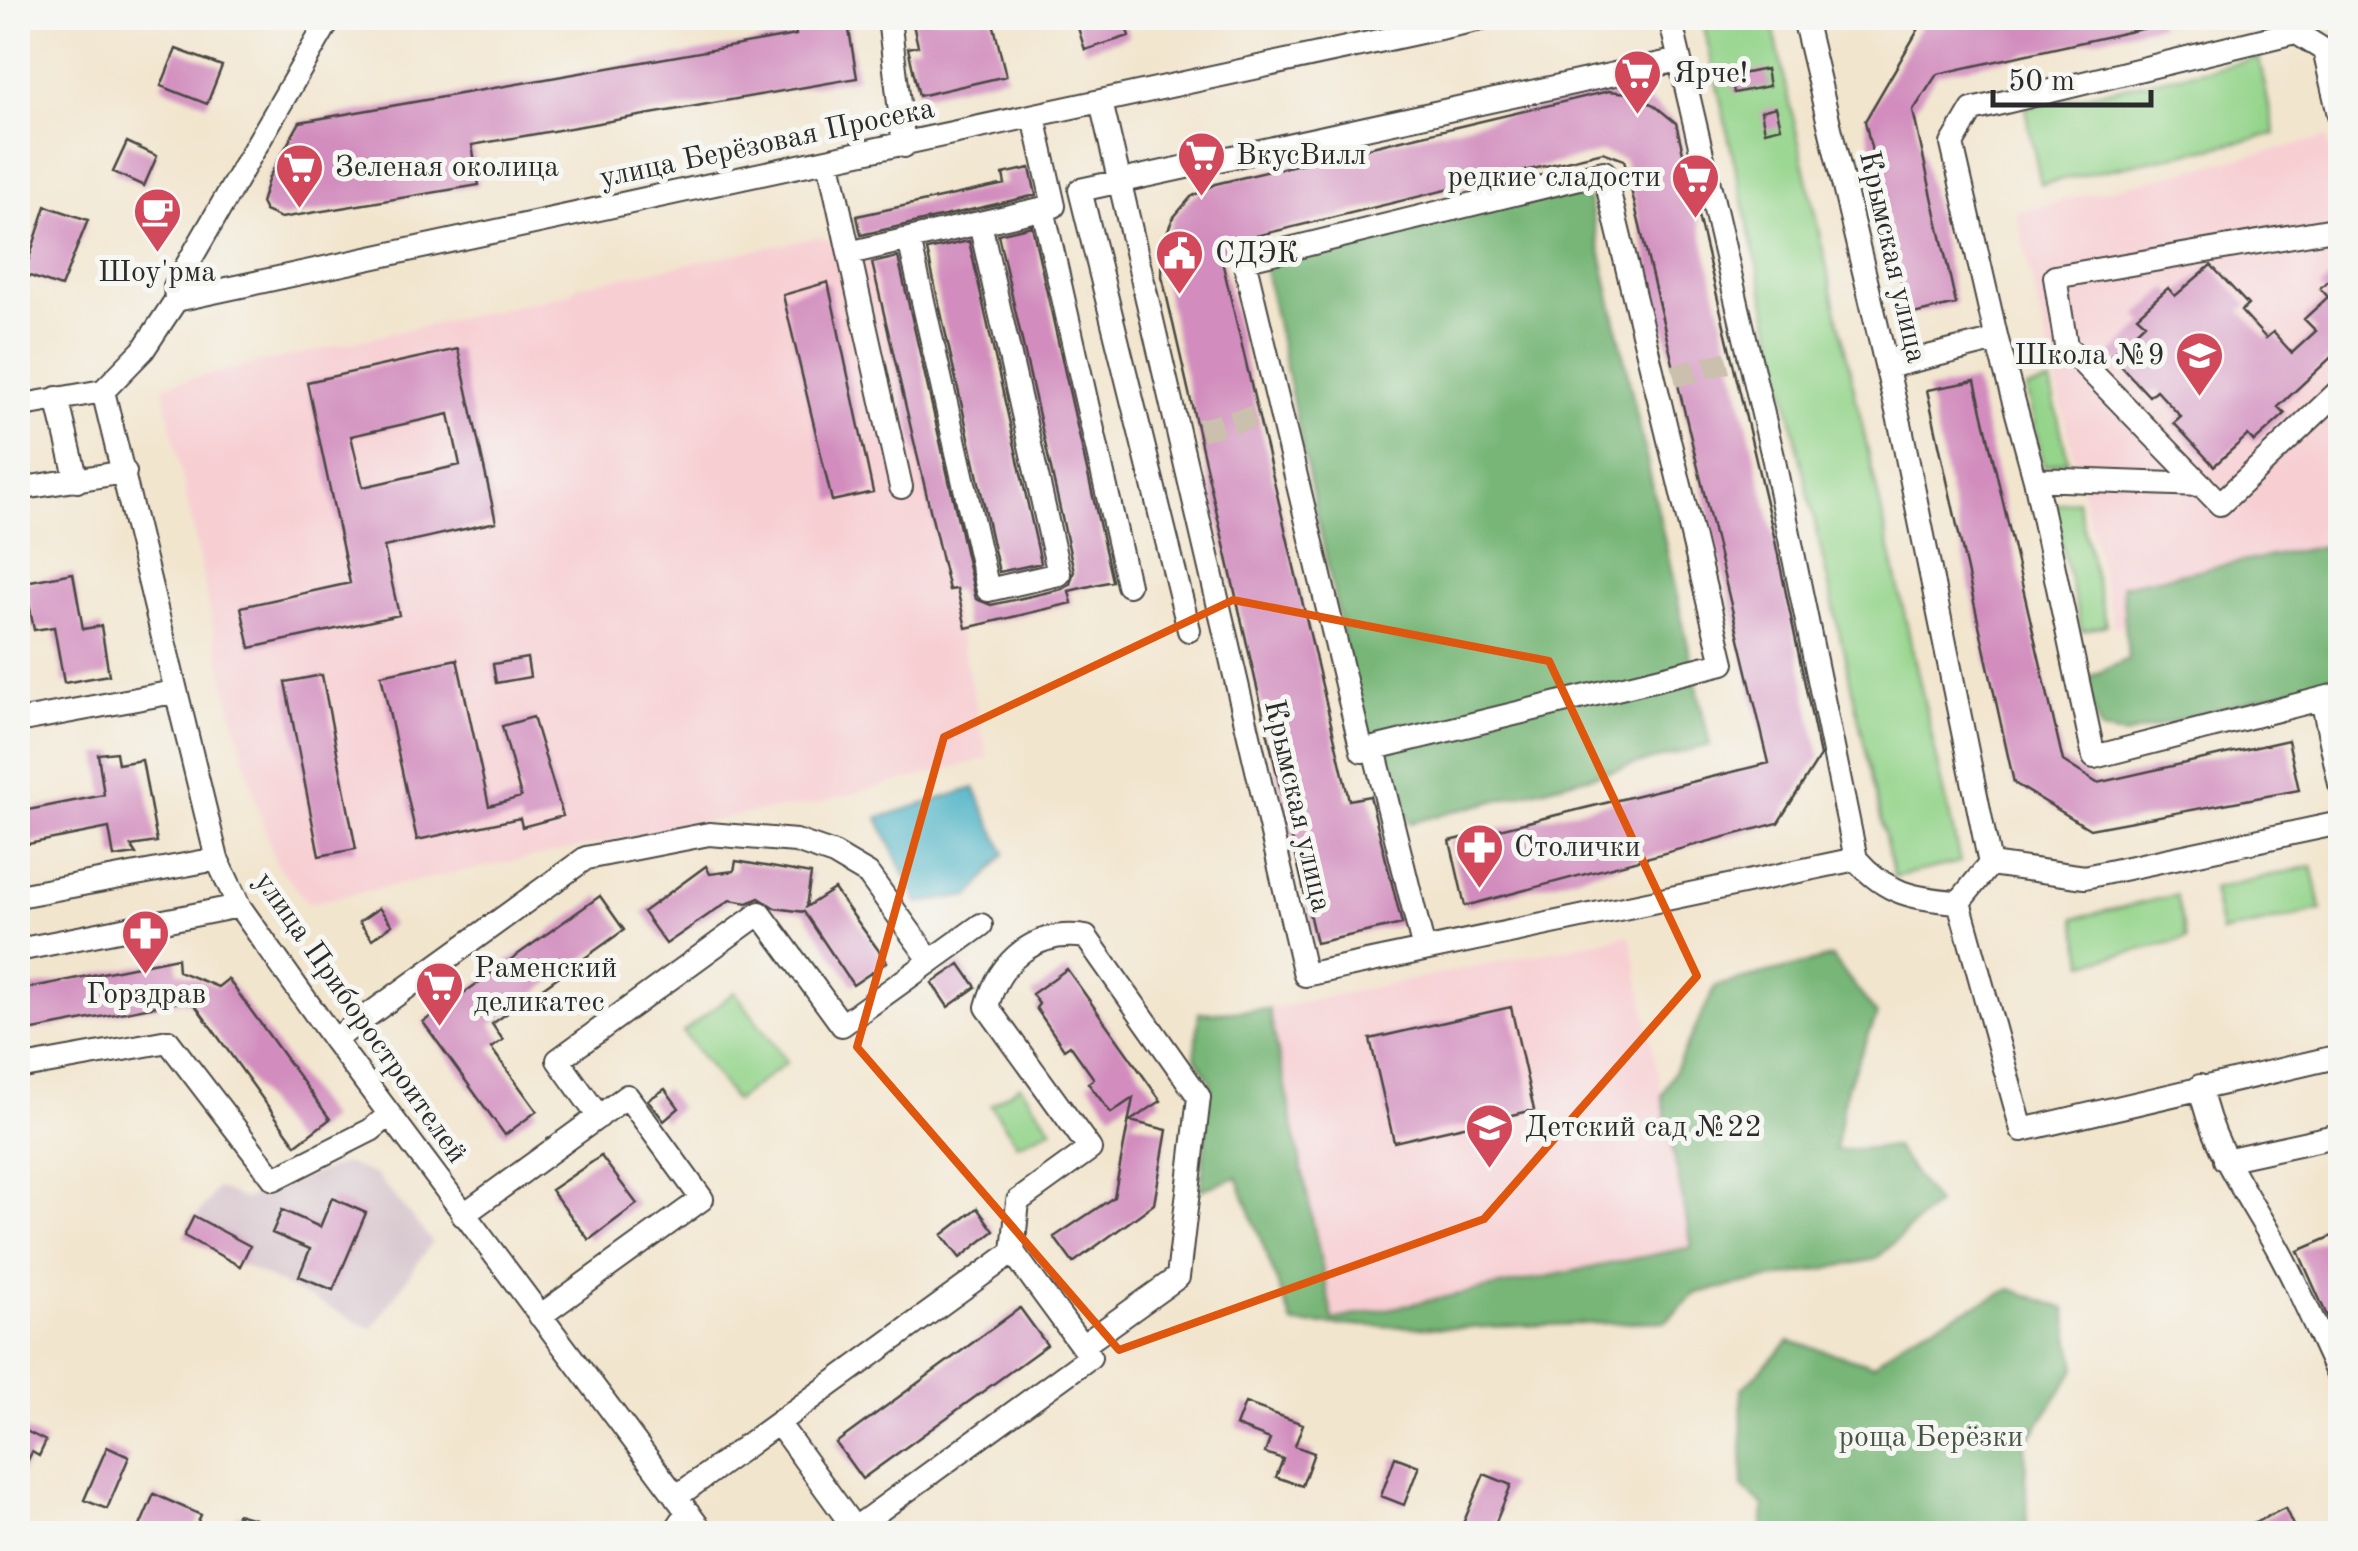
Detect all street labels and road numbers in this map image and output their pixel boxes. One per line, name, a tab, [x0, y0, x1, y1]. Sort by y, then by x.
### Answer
street label: улица Берёзовая Просека	[597, 94, 937, 194]
street label: Крымская улица	[1853, 148, 1931, 366]
street label: Крымская улица	[1258, 697, 1336, 915]
street label: улица Приборостроителей	[248, 867, 472, 1169]

